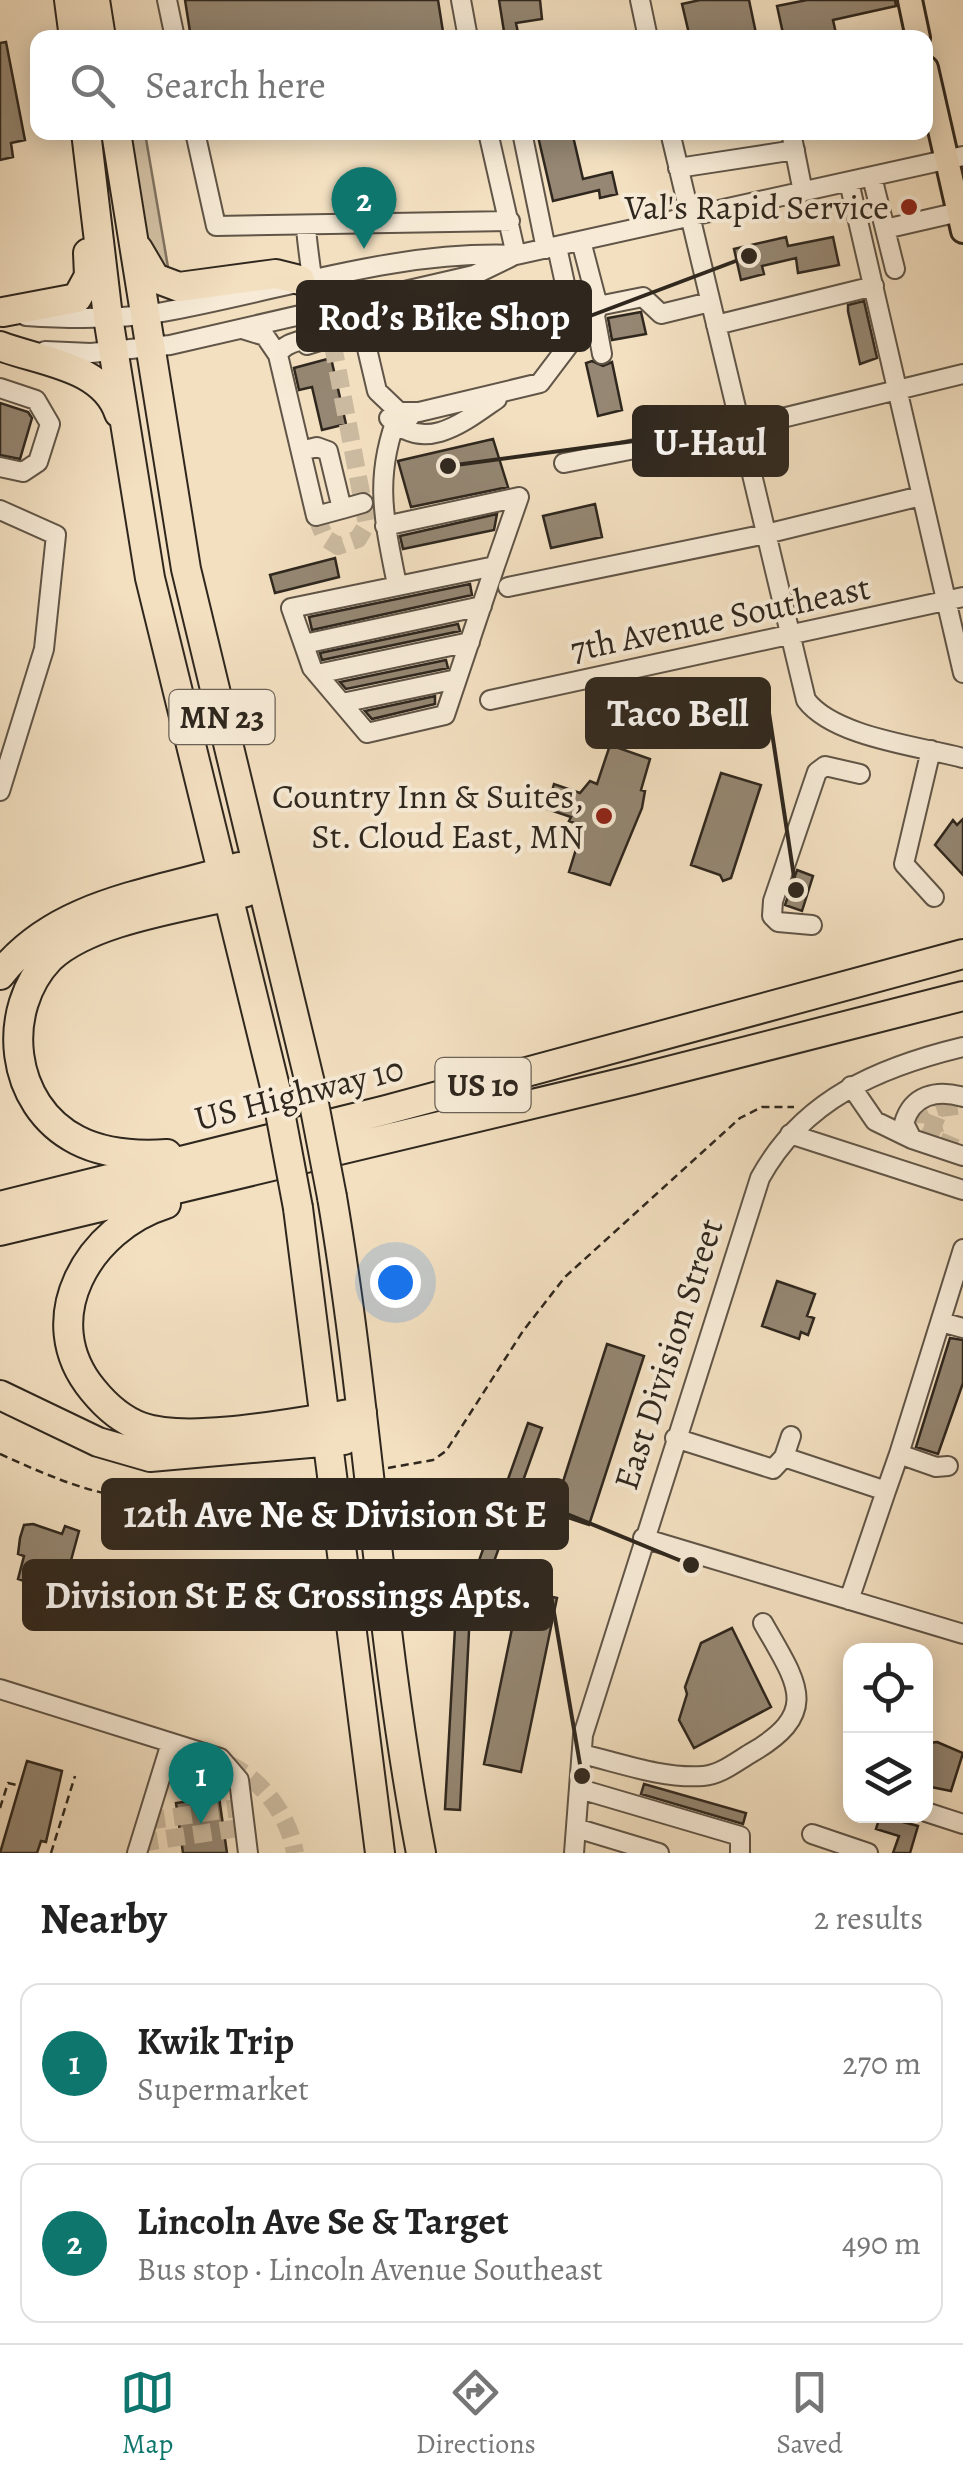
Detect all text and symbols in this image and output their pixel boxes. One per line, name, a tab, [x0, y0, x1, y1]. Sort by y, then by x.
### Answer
search box	[30, 30, 933, 140]
icon: search	[65, 58, 120, 113]
text: Search here	[145, 59, 326, 111]
pin: 2	[332, 166, 396, 249]
place label: Val's Rapid Service	[623, 183, 889, 231]
marker: Val's Rapid Service	[898, 196, 920, 218]
callout: Rod’s Bike Shop	[298, 282, 590, 350]
text: Rod’s Bike Shop	[318, 291, 570, 343]
callout: U-Haul	[634, 407, 787, 475]
text: U-Haul	[653, 416, 767, 468]
street label: 7th Avenue Southeast	[566, 563, 874, 673]
callout: Taco Bell	[587, 679, 769, 747]
text: Taco Bell	[607, 687, 749, 739]
road number: MN 23	[170, 690, 274, 744]
place label: Country Inn & Suites, St. Cloud East, MN	[272, 772, 584, 860]
marker: Country Inn & Suites, St. Cloud East, MN	[593, 805, 615, 827]
street label: US Highway 10	[190, 1044, 408, 1142]
road number: US 10	[436, 1058, 530, 1112]
street label: East Division Street	[602, 1212, 734, 1496]
your location	[370, 1257, 421, 1308]
callout: 12th Ave Ne & Division St E	[103, 1480, 567, 1548]
text: 12th Ave Ne & Division St E	[123, 1488, 547, 1540]
callout: Division St E & Crossings Apts.	[24, 1561, 551, 1629]
text: Division St E & Crossings Apts.	[45, 1569, 531, 1621]
map controls	[843, 1643, 933, 1823]
button: locate	[843, 1643, 933, 1733]
button: layers	[843, 1733, 933, 1823]
pin: 1	[168, 1742, 234, 1824]
text: Nearby	[40, 1890, 167, 1947]
text: 2 results	[814, 1896, 923, 1940]
text: Kwik Trip	[137, 2015, 294, 2067]
text: 1	[69, 2041, 80, 2085]
text: 270 m	[842, 2041, 921, 2085]
text: Supermarket	[137, 2067, 309, 2111]
text: Lincoln Ave Se & Target	[137, 2195, 509, 2247]
text: 2	[67, 2221, 82, 2265]
text: 490 m	[842, 2221, 921, 2265]
text: Bus stop · Lincoln Avenue Southeast	[137, 2247, 603, 2291]
tab: Map	[120, 2365, 175, 2463]
tab: Directions	[416, 2365, 536, 2463]
tab: Saved	[776, 2365, 843, 2463]

